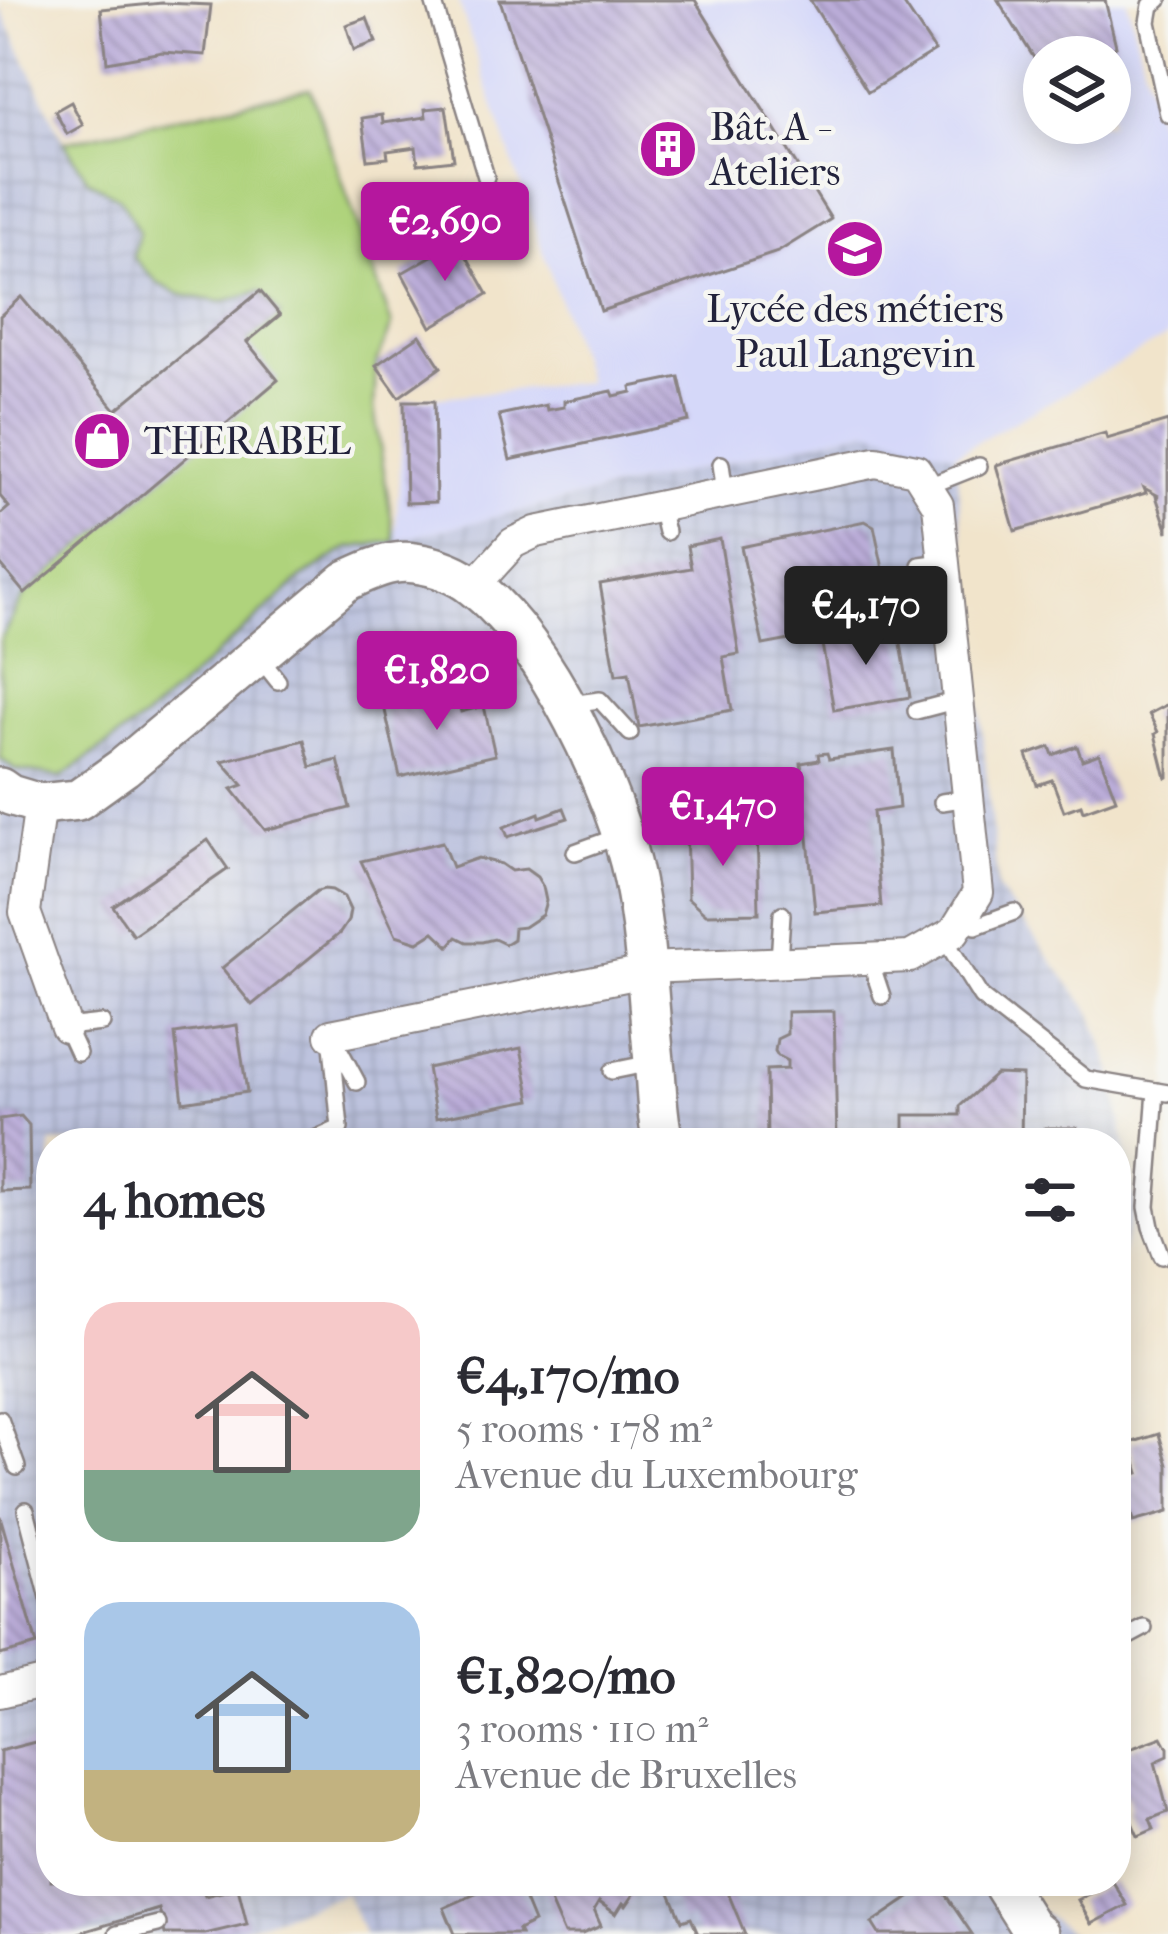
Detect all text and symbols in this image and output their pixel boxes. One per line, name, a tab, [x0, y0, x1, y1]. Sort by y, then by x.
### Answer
map controls	[1023, 36, 1131, 144]
button: layers	[1023, 36, 1131, 144]
place label: Bât. A - Ateliers	[708, 104, 840, 195]
building icon: Bât. A - Ateliers	[637, 118, 699, 180]
pin: €2,690	[347, 182, 543, 284]
text: €2,690	[388, 198, 502, 244]
school or university icon: Lycée des métiers Paul Langevin	[824, 218, 886, 280]
place label: Lycée des métiers Paul Langevin	[706, 286, 1004, 377]
shop icon: THERABEL	[71, 410, 133, 472]
place label: THERABEL	[144, 418, 351, 464]
pin: €4,170	[768, 566, 964, 668]
text: €4,170	[811, 582, 921, 628]
pin: €1,820	[339, 631, 535, 733]
text: €1,820	[384, 647, 490, 693]
pin: €1,470	[625, 767, 821, 869]
text: €1,470	[669, 783, 777, 829]
icon: filters	[1017, 1167, 1083, 1233]
text: 4 homes	[84, 1170, 265, 1230]
text: €4,170/mo	[456, 1346, 680, 1406]
icon: home	[180, 1350, 324, 1494]
text: 5 rooms · 178 m²	[456, 1406, 712, 1452]
text: Avenue du Luxembourg	[456, 1452, 858, 1498]
text: €1,820/mo	[456, 1646, 676, 1706]
icon: home	[180, 1650, 324, 1794]
text: 3 rooms · 110 m²	[456, 1706, 708, 1752]
text: Avenue de Bruxelles	[456, 1752, 797, 1798]

